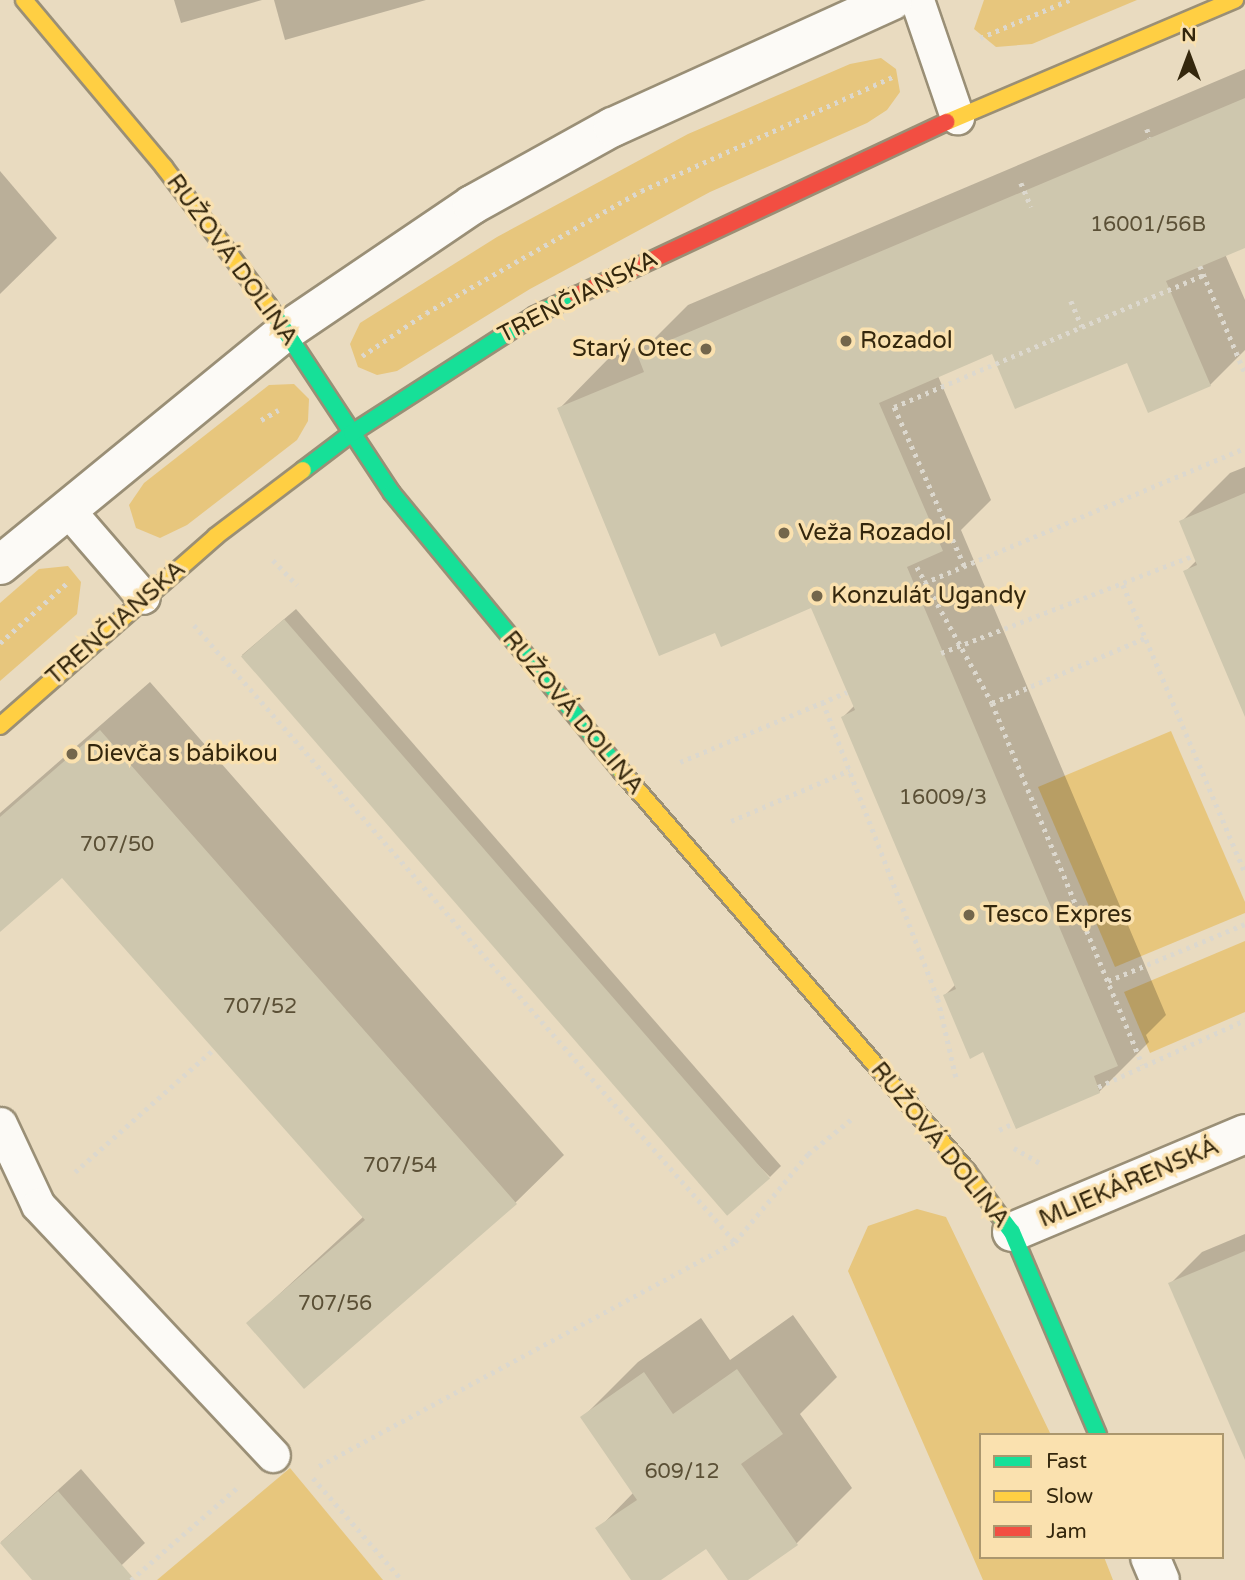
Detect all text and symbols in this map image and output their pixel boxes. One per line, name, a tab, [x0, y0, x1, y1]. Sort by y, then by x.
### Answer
north arrow	[1154, 21, 1224, 91]
text: N	[1181, 24, 1197, 46]
street label: RUŽOVÁ DOLINA	[160, 169, 304, 351]
house number: 16001/56B	[1090, 212, 1206, 238]
street label: TRENČIANSKA	[493, 244, 663, 350]
place label: Rozadol	[860, 327, 953, 355]
marker: Rozadol	[838, 333, 854, 349]
place label: Starý Otec	[572, 335, 692, 363]
marker: Starý Otec	[698, 341, 714, 357]
place label: Veža Rozadol	[798, 519, 951, 547]
marker: Veža Rozadol	[776, 525, 792, 541]
street label: TRENČIANSKA	[40, 555, 192, 691]
place label: Konzulát Ugandy	[831, 582, 1026, 610]
marker: Konzulát Ugandy	[809, 588, 825, 604]
street label: RUŽOVÁ DOLINA	[496, 625, 650, 801]
place label: Dievča s bábikou	[86, 740, 278, 768]
marker: Dievča s bábikou	[64, 746, 80, 762]
house number: 16009/3	[899, 785, 987, 811]
house number: 707/50	[80, 832, 154, 858]
place label: Tesco Expres	[983, 901, 1132, 929]
marker: Tesco Expres	[961, 907, 977, 923]
house number: 707/52	[223, 994, 297, 1020]
street label: RUŽOVÁ DOLINA	[864, 1056, 1016, 1234]
street label: MLIEKÁRENSKÁ	[1035, 1132, 1223, 1234]
house number: 707/54	[363, 1153, 437, 1179]
house number: 707/56	[298, 1291, 372, 1317]
legend	[979, 1433, 1224, 1559]
text: Fast	[1046, 1449, 1087, 1474]
house number: 609/12	[644, 1459, 720, 1485]
text: Slow	[1046, 1484, 1093, 1509]
text: Jam	[1046, 1519, 1087, 1544]

